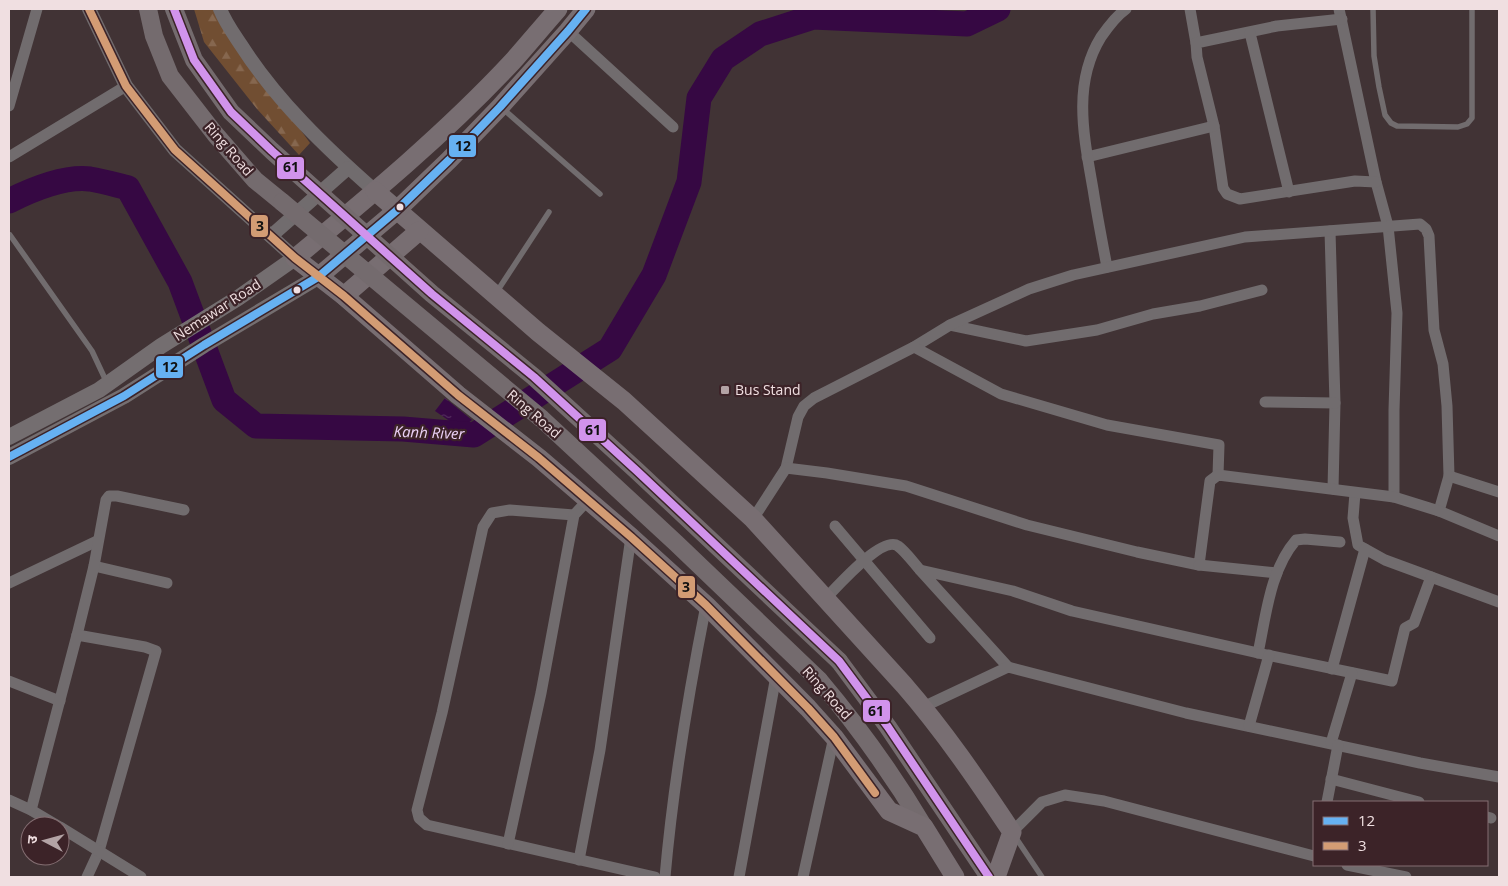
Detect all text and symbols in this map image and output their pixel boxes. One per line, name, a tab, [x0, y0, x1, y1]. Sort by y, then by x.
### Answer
street label: Ring Road	[201, 118, 258, 180]
line badge: 12	[448, 134, 477, 158]
text: 12	[455, 136, 471, 155]
line badge: 61	[276, 156, 305, 180]
text: 61	[283, 157, 299, 176]
unlabelled marker	[395, 202, 405, 212]
line badge: 3	[250, 214, 269, 238]
text: 3	[256, 216, 264, 235]
street label: Nemawar Road	[169, 274, 264, 345]
unlabelled marker	[292, 285, 302, 295]
line badge: 12	[155, 355, 184, 379]
text: 12	[162, 357, 178, 376]
place label: Bus Stand	[735, 380, 801, 399]
marker: Bus Stand	[719, 384, 731, 396]
street label: Ring Road	[503, 385, 565, 442]
line badge: 61	[578, 418, 607, 442]
text: 61	[585, 420, 601, 439]
water label: Kanh River	[393, 421, 466, 443]
line badge: 3	[677, 575, 696, 599]
text: 3	[682, 577, 690, 596]
street label: Ring Road	[798, 662, 856, 723]
line badge: 61	[862, 699, 891, 723]
text: 61	[868, 701, 884, 720]
legend	[1313, 801, 1488, 866]
text: 12	[1358, 810, 1375, 830]
north arrow	[20, 816, 70, 866]
text: उ	[22, 834, 42, 845]
text: 3	[1358, 835, 1367, 855]

